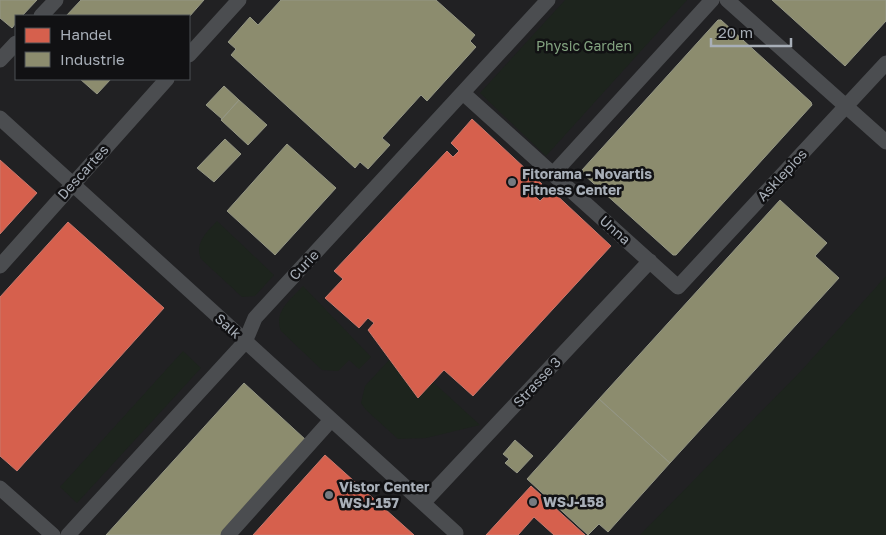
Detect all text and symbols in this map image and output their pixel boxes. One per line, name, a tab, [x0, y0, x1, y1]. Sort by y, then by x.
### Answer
legend	[15, 15, 190, 80]
scale bar	[711, 15, 791, 47]
text: 20 m	[718, 23, 753, 41]
text: Handel	[60, 25, 112, 43]
park label: Physic Garden	[536, 37, 632, 54]
text: Industrie	[60, 50, 125, 68]
street label: Descartes	[54, 141, 112, 203]
street label: Asklepios	[753, 145, 810, 204]
place label: Fitorama - Novartis Fitness Center	[522, 165, 652, 198]
marker: Fitorama - Novartis Fitness Center	[506, 176, 518, 188]
street label: Unna	[597, 211, 634, 248]
street label: Curie	[285, 246, 322, 283]
street label: Salk	[212, 310, 245, 342]
street label: Strasse 3	[509, 353, 564, 410]
place label: Vistor Center WSJ-157	[339, 478, 430, 511]
marker: Vistor Center WSJ-157	[323, 489, 335, 501]
place label: WSJ-158	[543, 493, 604, 510]
marker: WSJ-158	[527, 496, 539, 508]

